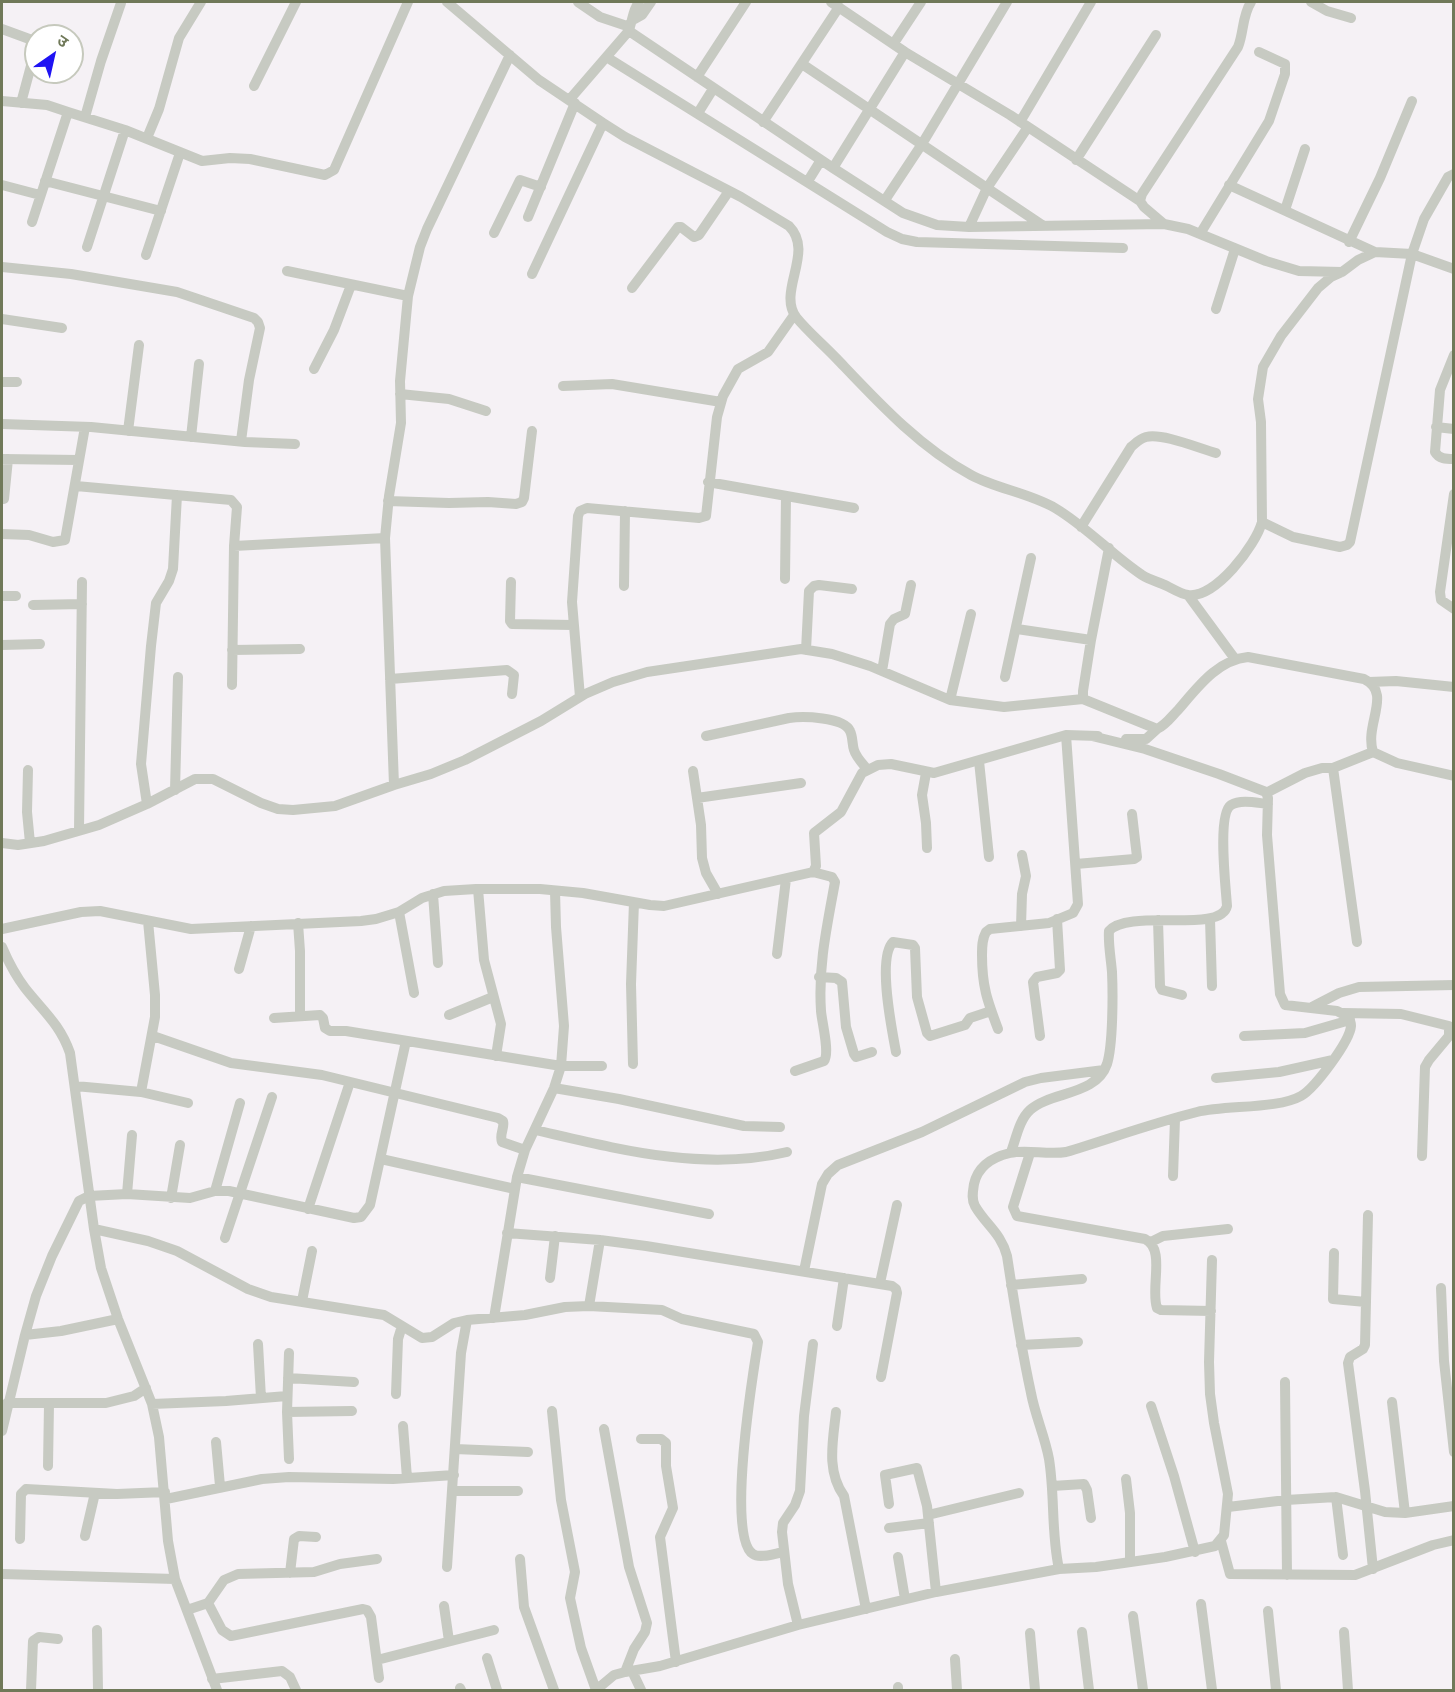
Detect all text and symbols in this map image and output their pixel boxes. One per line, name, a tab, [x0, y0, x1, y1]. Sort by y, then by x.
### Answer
north arrow	[24, 24, 84, 84]
text: उ	[52, 28, 74, 53]

